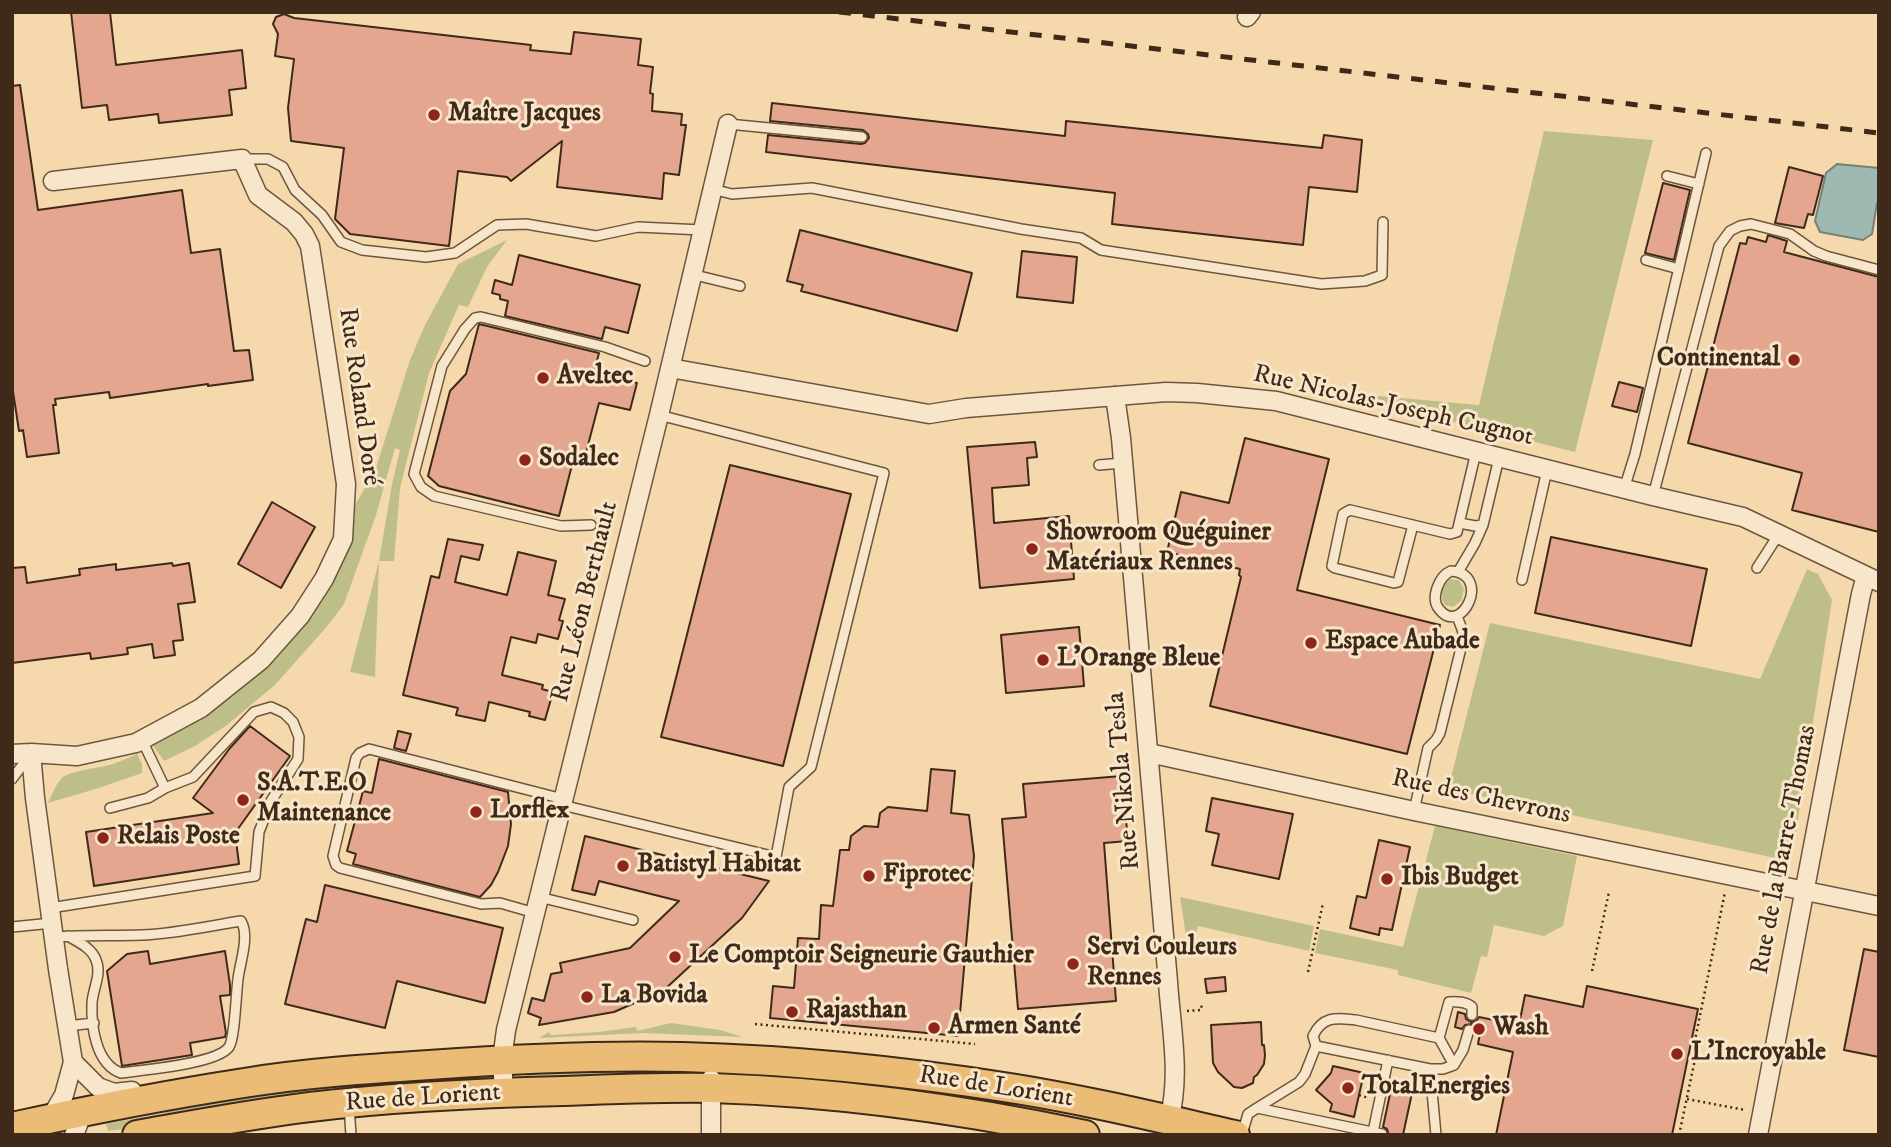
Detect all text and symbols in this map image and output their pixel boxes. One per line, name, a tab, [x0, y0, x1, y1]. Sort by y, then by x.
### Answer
place label: Maître Jacques	[448, 99, 601, 131]
marker: Maître Jacques	[426, 107, 442, 123]
street label: Rue Roland Doré	[330, 306, 386, 488]
place label: Continental	[1657, 344, 1780, 376]
marker: Continental	[1786, 352, 1802, 368]
street label: Rue Nicolas-Joseph Cugnot	[1250, 360, 1536, 454]
place label: Aveltec	[557, 362, 633, 394]
marker: Aveltec	[535, 370, 551, 386]
place label: Sodalec	[539, 444, 619, 476]
marker: Sodalec	[517, 452, 533, 468]
street label: Rue Léon Berthault	[546, 498, 626, 706]
place label: Showroom Quéguiner Matériaux Rennes	[1046, 518, 1271, 580]
marker: Showroom Quéguiner Matériaux Rennes	[1024, 541, 1040, 557]
place label: Espace Aubade	[1325, 627, 1480, 659]
marker: Espace Aubade	[1303, 635, 1319, 651]
place label: L'Orange Bleue	[1057, 644, 1220, 676]
marker: L'Orange Bleue	[1035, 652, 1051, 668]
street label: Rue Nikola Tesla	[1102, 691, 1148, 871]
street label: Rue de la Barre-Thomas	[1746, 723, 1824, 977]
street label: Rue des Chevrons	[1389, 764, 1573, 832]
place label: S.A.T.E.O Maintenance	[257, 769, 391, 830]
marker: S.A.T.E.O Maintenance	[235, 792, 251, 808]
place label: Lorflex	[490, 796, 569, 828]
marker: Lorflex	[468, 804, 484, 820]
place label: Relais Poste	[117, 822, 240, 854]
marker: Relais Poste	[95, 830, 111, 846]
place label: Batistyl Habitat	[637, 850, 801, 882]
marker: Batistyl Habitat	[615, 858, 631, 874]
place label: Fiprotec	[883, 860, 971, 892]
place label: Ibis Budget	[1401, 863, 1519, 895]
marker: Fiprotec	[861, 868, 877, 884]
marker: Ibis Budget	[1379, 871, 1395, 887]
place label: Servi Couleurs Rennes	[1087, 933, 1237, 995]
place label: Le Comptoir Seigneurie Gauthier	[689, 941, 1034, 973]
marker: Le Comptoir Seigneurie Gauthier	[667, 949, 683, 965]
marker: Servi Couleurs Rennes	[1065, 956, 1081, 972]
place label: La Bovida	[601, 981, 708, 1013]
marker: La Bovida	[579, 989, 595, 1005]
place label: Rajasthan	[806, 996, 907, 1028]
marker: Rajasthan	[784, 1004, 800, 1020]
place label: Armen Santé	[948, 1012, 1081, 1044]
place label: Wash	[1493, 1013, 1549, 1045]
marker: Armen Santé	[926, 1020, 942, 1036]
marker: Wash	[1471, 1021, 1487, 1037]
place label: L'Incroyable	[1691, 1038, 1826, 1070]
marker: L'Incroyable	[1669, 1046, 1685, 1062]
street label: Rue de Lorient	[917, 1060, 1075, 1116]
place label: TotalEnergies	[1362, 1072, 1510, 1104]
street label: Rue de Lorient	[344, 1078, 502, 1120]
marker: TotalEnergies	[1340, 1080, 1356, 1096]

